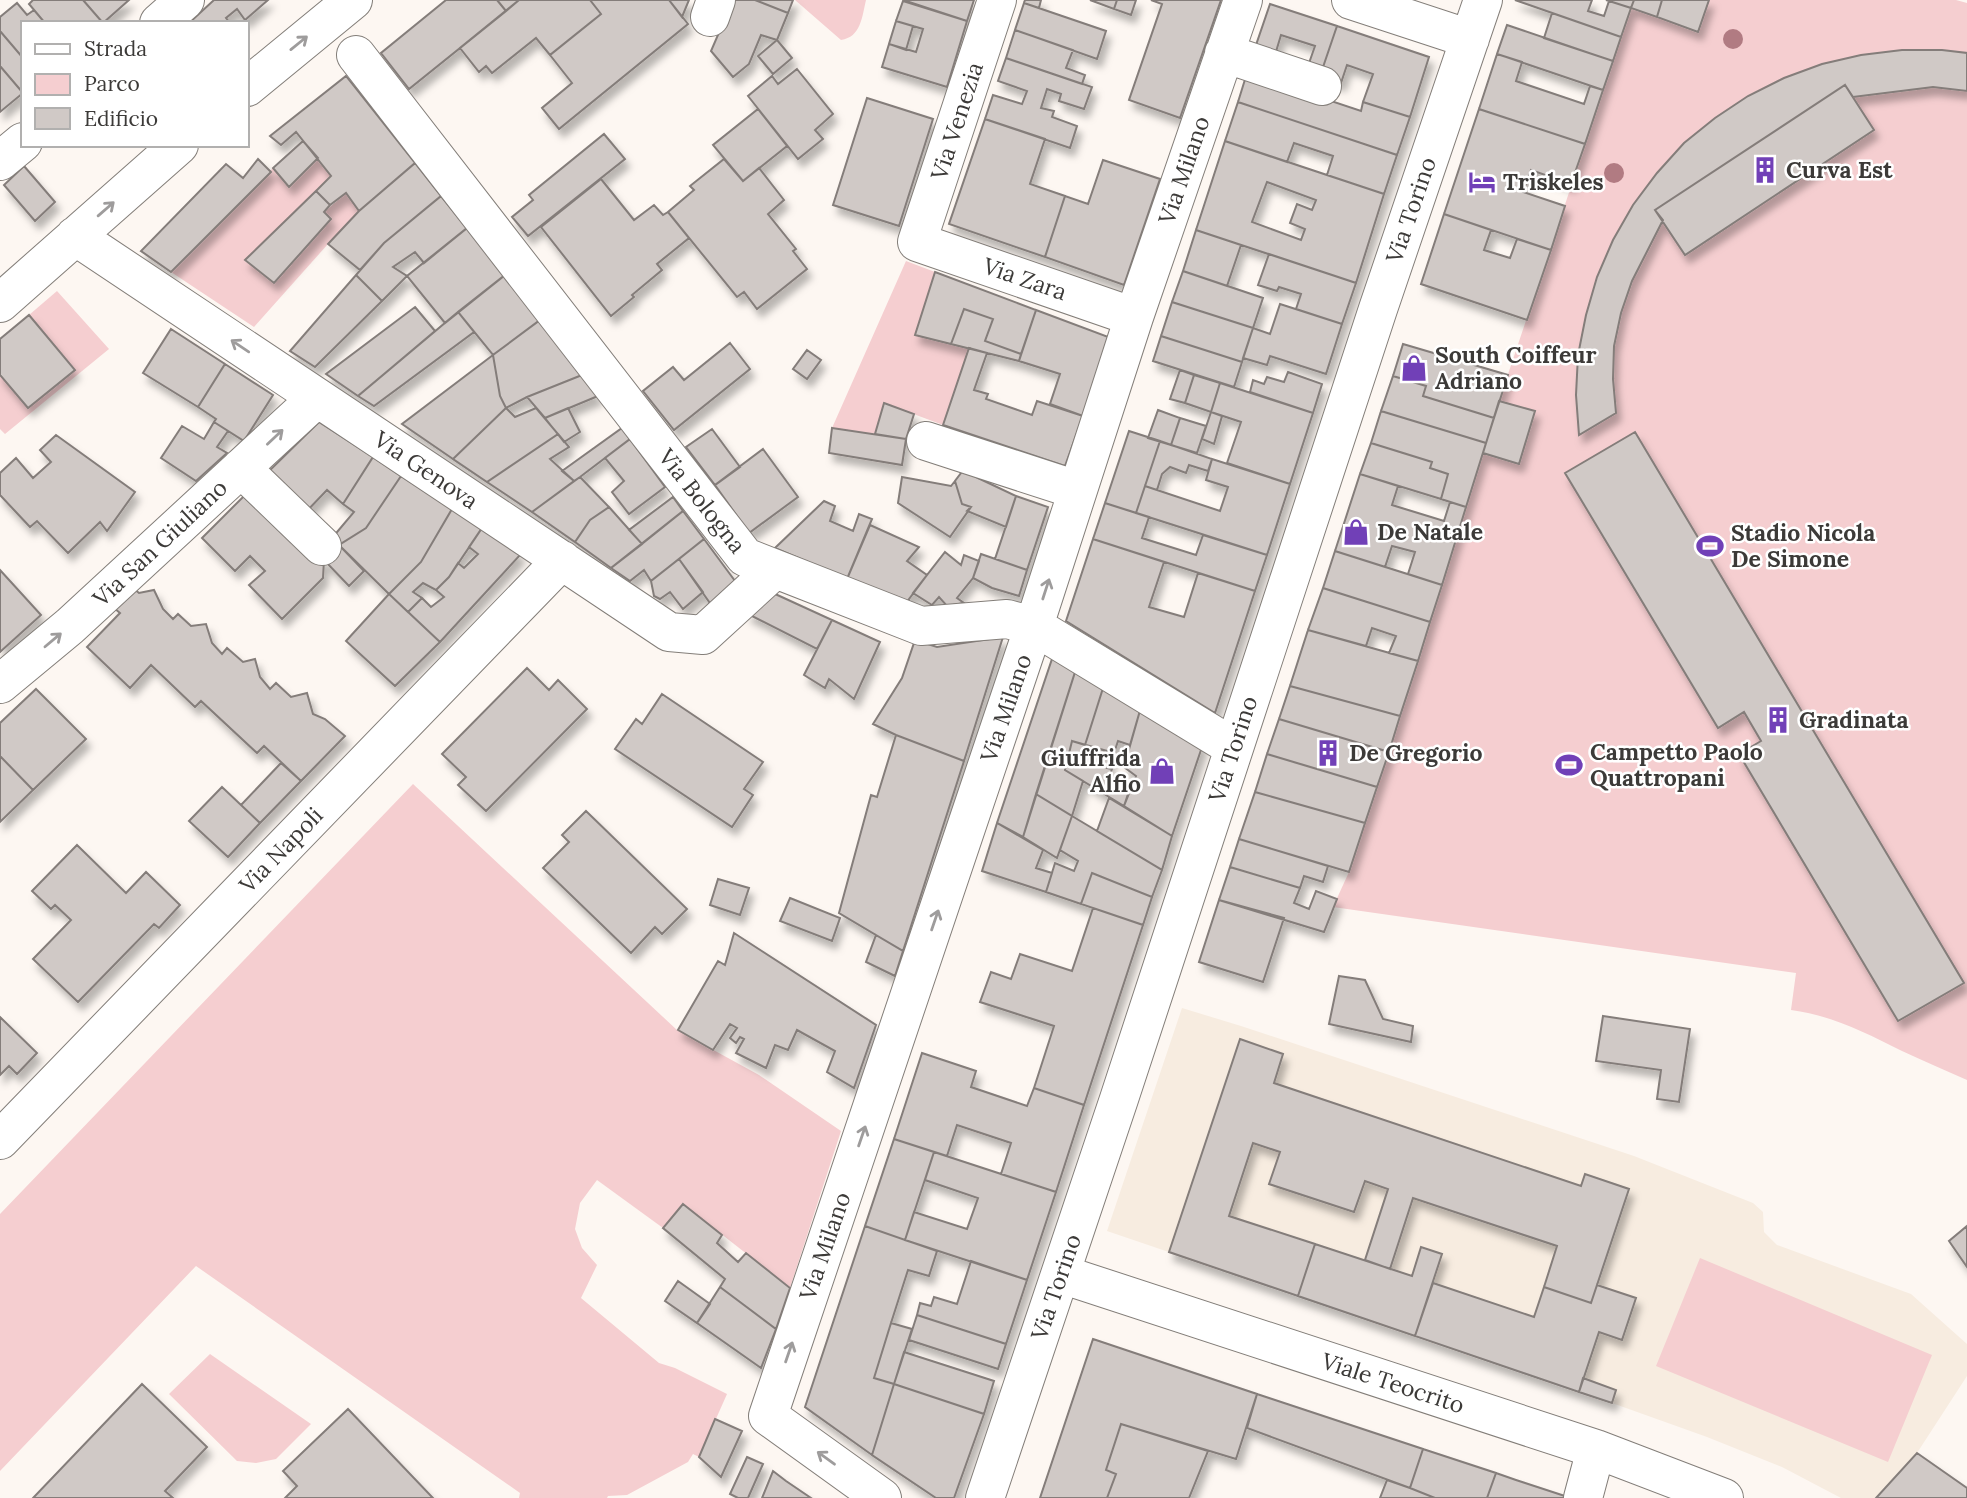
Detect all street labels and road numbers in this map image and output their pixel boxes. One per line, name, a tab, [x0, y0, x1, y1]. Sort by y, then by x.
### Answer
street label: Via Venezia	[924, 58, 989, 184]
street label: Via Milano	[1151, 112, 1215, 229]
street label: Via Torino	[1379, 153, 1442, 267]
street label: Via Zara	[979, 250, 1071, 306]
street label: Via Genova	[368, 424, 484, 515]
street label: Via Bologna	[652, 442, 752, 559]
street label: Via San Giuliano	[86, 473, 233, 613]
street label: Via Milano	[973, 650, 1037, 767]
street label: Via Torino	[1201, 692, 1263, 807]
street label: Via Napoli	[232, 801, 329, 899]
street label: Via Milano	[792, 1188, 856, 1305]
street label: Via Torino	[1024, 1230, 1087, 1344]
street label: Viale Teocrito	[1317, 1345, 1468, 1419]

